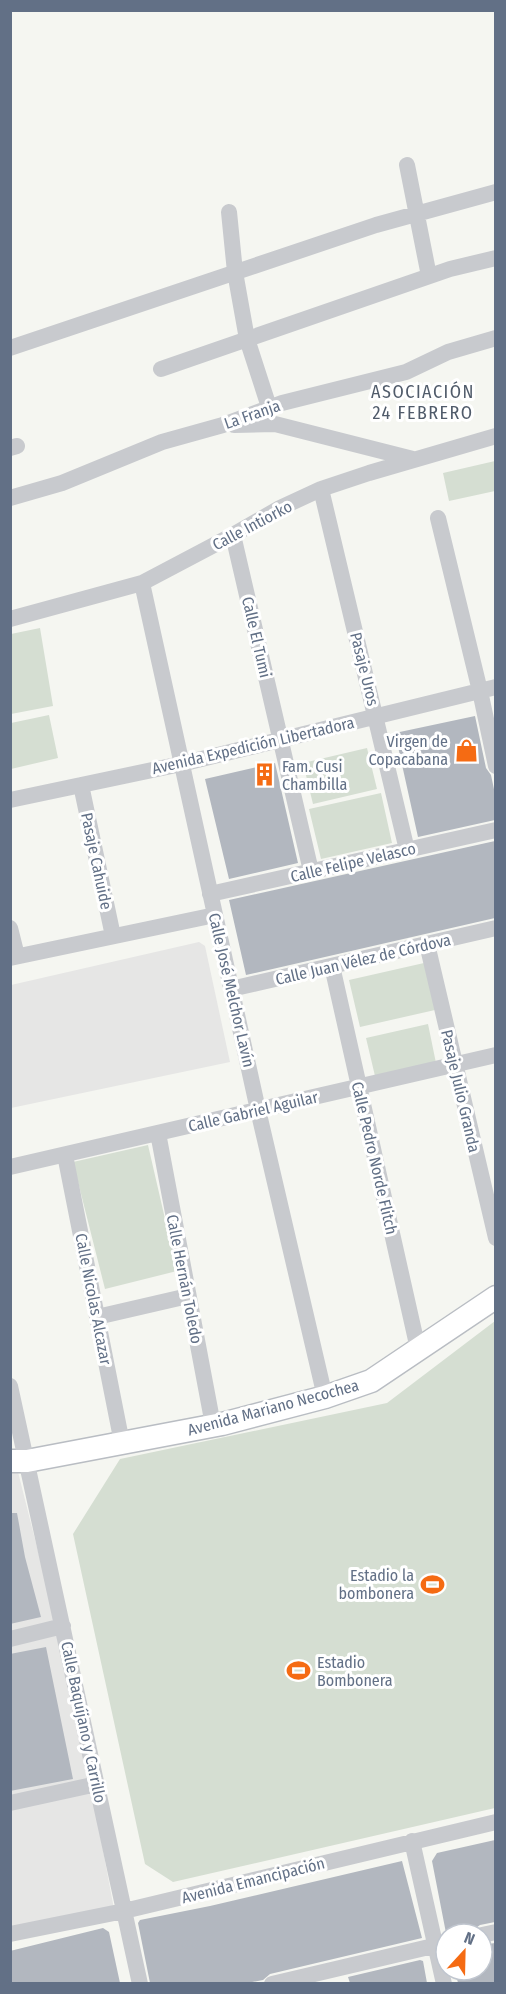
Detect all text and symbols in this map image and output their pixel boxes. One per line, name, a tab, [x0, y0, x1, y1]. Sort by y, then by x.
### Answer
district label: ASOCIACIÓN 24 FEBRERO	[371, 381, 475, 424]
street label: La Franja	[222, 396, 283, 433]
street label: Calle Intiorko	[209, 497, 295, 554]
street label: Calle El Tumi	[238, 595, 275, 679]
street label: Pasaje Uros	[346, 630, 383, 708]
street label: Avenida Expedición Libertadora	[150, 713, 356, 778]
place label: Virgen de Copacabana	[369, 732, 448, 769]
shop icon: Virgen de Copacabana	[453, 737, 479, 763]
place label: Fam. Cusi Chambilla	[282, 757, 347, 794]
building icon: Fam. Cusi Chambilla	[251, 762, 277, 788]
street label: Pasaje Cahuide	[77, 811, 116, 911]
street label: Calle Felipe Velasco	[289, 839, 418, 886]
street label: Calle José Melchor Lavín	[205, 911, 258, 1069]
street label: Calle Juan Vélez de Córdova	[274, 930, 453, 989]
street label: Pasaje Julio Granda	[437, 1028, 484, 1155]
street label: Calle Pedro Norde Flitch	[348, 1080, 401, 1236]
street label: Calle Gabriel Aguilar	[186, 1087, 320, 1136]
street label: Calle Hernán Toledo	[163, 1213, 206, 1345]
street label: Calle Nicolas Alcazar	[71, 1232, 116, 1367]
street label: Avenida Mariano Necochea	[185, 1375, 361, 1440]
place label: Estadio la bombonera	[339, 1566, 414, 1603]
sports icon: Estadio la bombonera	[419, 1571, 445, 1597]
street label: Calle Baquíjano y Carrillo	[57, 1640, 110, 1805]
place label: Estadio Bombonera	[317, 1653, 393, 1690]
sports icon: Estadio Bombonera	[286, 1658, 312, 1684]
street label: Avenida Emancipación	[180, 1854, 327, 1907]
north arrow	[434, 1922, 494, 1982]
text: N	[461, 1928, 477, 1949]

